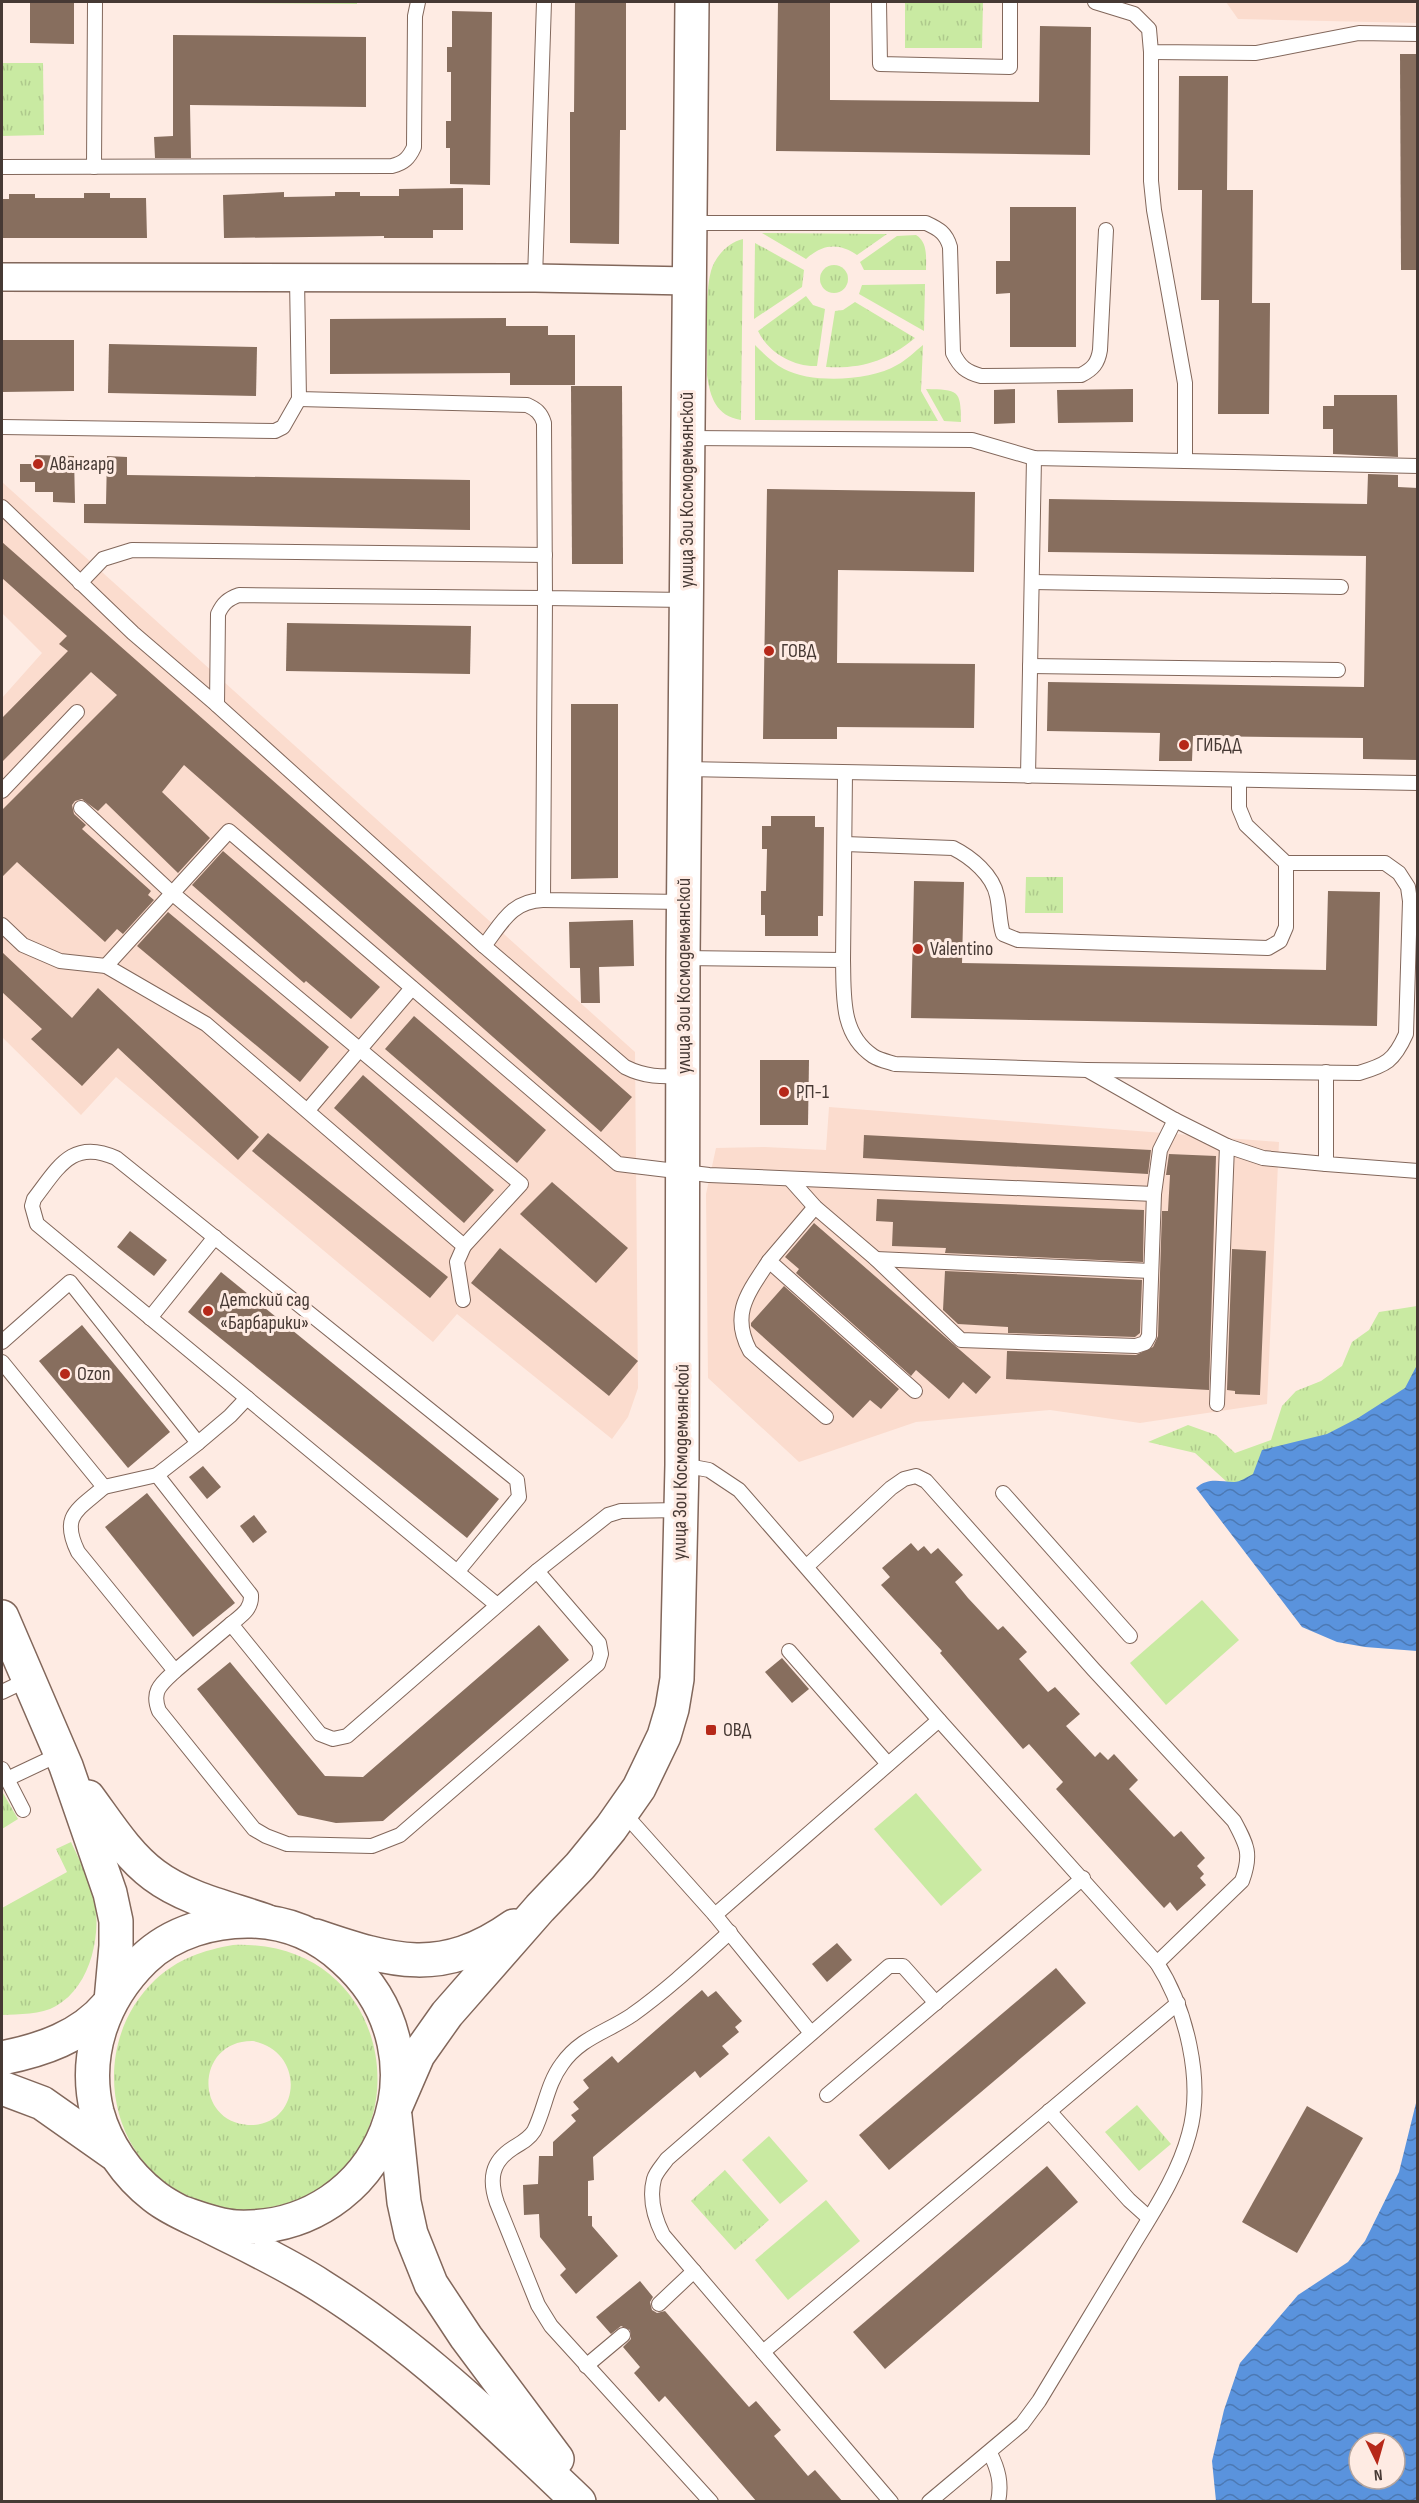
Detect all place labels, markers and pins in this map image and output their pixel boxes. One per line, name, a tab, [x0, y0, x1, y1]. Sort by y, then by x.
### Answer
place label: Авангард	[49, 452, 114, 476]
marker: Авангард	[31, 457, 45, 471]
place label: ГОВД	[781, 639, 817, 663]
marker: ГОВД	[762, 644, 776, 658]
place label: ГИБДД	[1196, 733, 1242, 757]
marker: ГИБДД	[1177, 738, 1191, 752]
place label: Valentino	[930, 937, 993, 961]
marker: Valentino	[911, 942, 925, 956]
place label: РП-1	[796, 1080, 829, 1104]
marker: РП-1	[777, 1085, 791, 1099]
place label: Детский сад «Барбарики»	[220, 1288, 310, 1335]
marker: Детский сад «Барбарики»	[201, 1304, 215, 1318]
place label: Ozon	[77, 1362, 111, 1386]
marker: Ozon	[58, 1367, 72, 1381]
place label: ОВД	[723, 1718, 752, 1742]
marker: ОВД	[704, 1723, 718, 1737]

